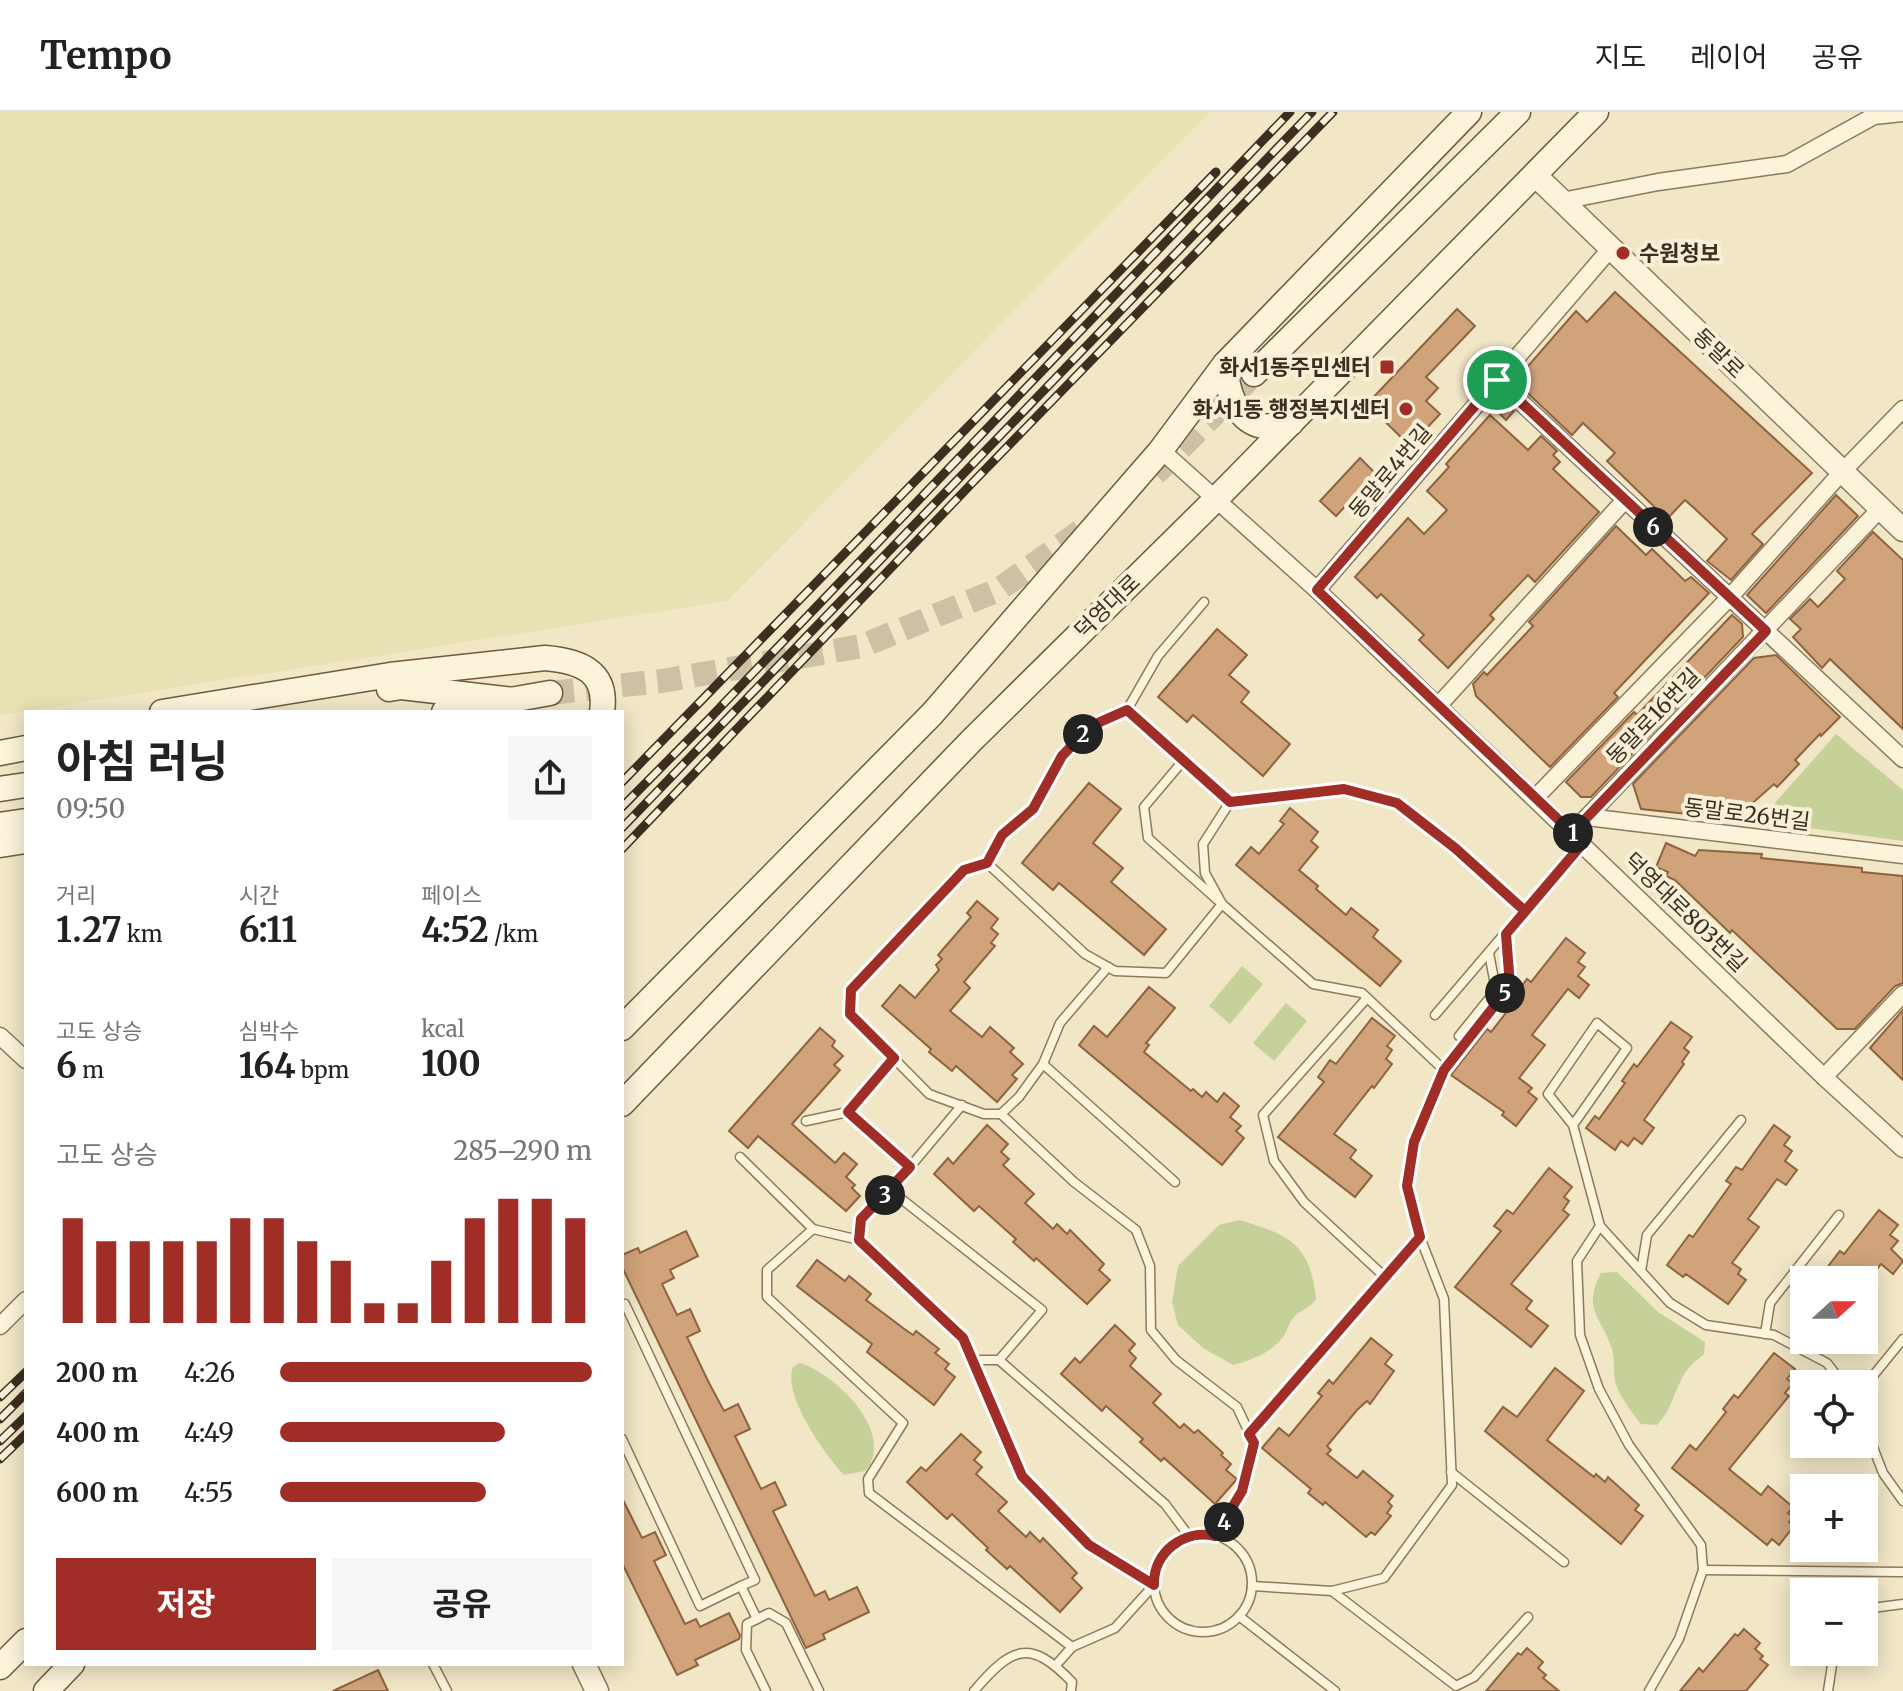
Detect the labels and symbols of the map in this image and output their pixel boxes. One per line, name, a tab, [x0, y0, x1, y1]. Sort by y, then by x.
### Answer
place label: 수원청보	[1639, 239, 1720, 267]
marker: 수원청보	[1614, 244, 1632, 262]
street label: 동말로	[1687, 322, 1751, 384]
pin	[1463, 346, 1531, 414]
place label: 화서1동주민센터	[1219, 353, 1371, 381]
marker: 화서1동주민센터	[1378, 358, 1396, 376]
place label: 화서1동 행정복지센터	[1192, 395, 1390, 423]
marker: 화서1동 행정복지센터	[1397, 400, 1415, 418]
street label: 동말로4번길	[1342, 418, 1438, 524]
pin: 6	[1633, 507, 1673, 547]
street label: 덕영대로	[1068, 568, 1146, 644]
street label: 동말로16번길	[1600, 662, 1706, 770]
pin: 2	[1063, 714, 1103, 754]
street label: 동말로26번길	[1682, 792, 1812, 836]
pin: 1	[1553, 813, 1593, 853]
street label: 덕영대로803번길	[1619, 846, 1753, 978]
pin: 5	[1485, 973, 1525, 1013]
pin: 3	[865, 1175, 905, 1215]
north arrow	[1790, 1266, 1878, 1354]
pin: 4	[1204, 1502, 1244, 1542]

